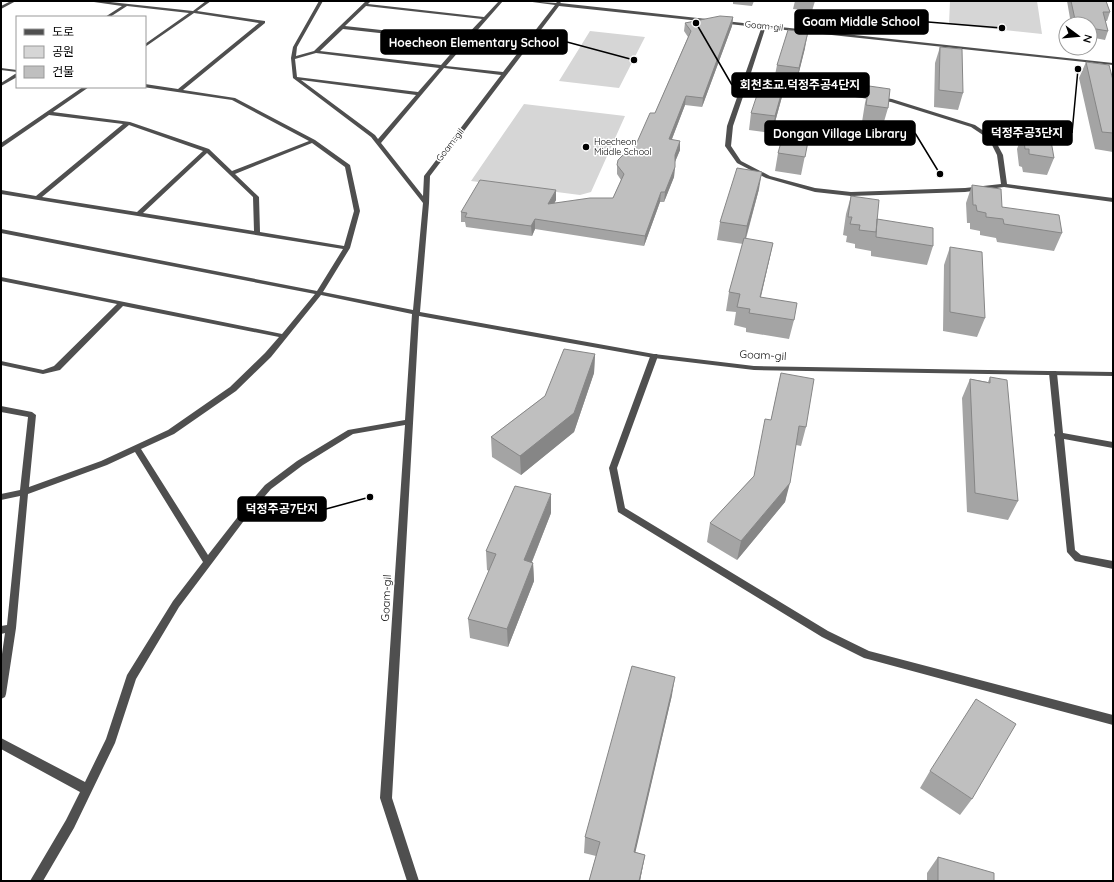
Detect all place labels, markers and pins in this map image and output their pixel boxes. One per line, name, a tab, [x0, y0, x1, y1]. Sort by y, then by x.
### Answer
callout: Goam Middle School	[795, 10, 928, 34]
callout: Hoecheon Elementary School	[381, 30, 567, 54]
callout: 회천초교.덕정주공4단지	[732, 73, 869, 97]
callout: Dongan Village Library	[765, 121, 915, 145]
callout: 덕정주공3단지	[983, 121, 1072, 145]
place label: Hoecheon Middle School	[594, 136, 652, 157]
marker: Hoecheon Middle School	[581, 142, 591, 152]
callout: 덕정주공7단지	[238, 497, 326, 521]

